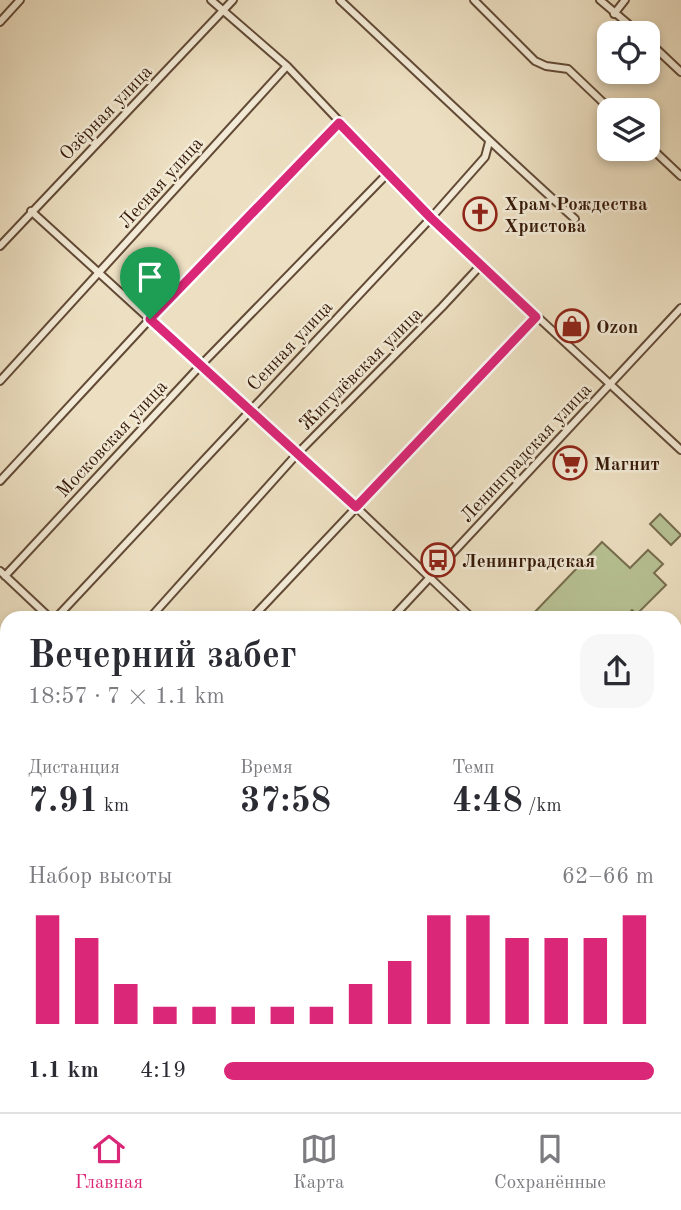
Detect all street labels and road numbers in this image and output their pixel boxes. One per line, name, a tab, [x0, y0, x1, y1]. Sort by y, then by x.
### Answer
street label: Озёрная улица	[57, 62, 157, 165]
street label: Лесная улица	[116, 134, 208, 233]
street label: Сенная улица	[245, 298, 338, 395]
street label: Жигулёвская улица	[297, 304, 427, 435]
street label: Московская улица	[54, 377, 172, 502]
street label: Ленинградская улица	[458, 380, 596, 527]

